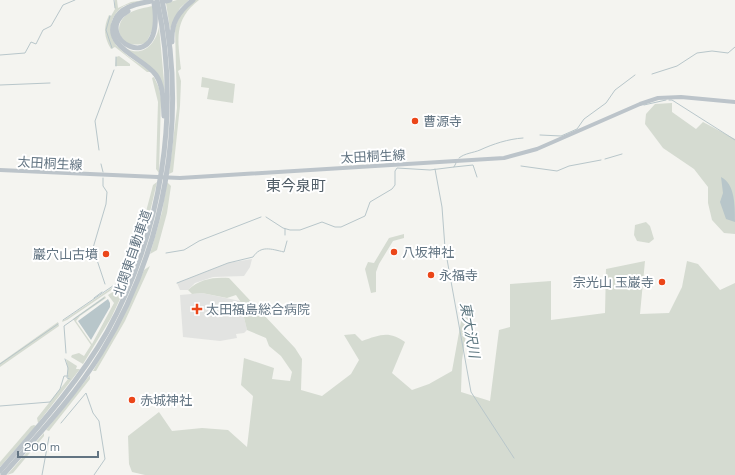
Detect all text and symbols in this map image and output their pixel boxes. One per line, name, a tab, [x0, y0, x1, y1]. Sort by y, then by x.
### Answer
place label: 曹源寺	[423, 113, 462, 130]
marker: 曹源寺	[410, 116, 420, 126]
street label: 太田桐生線	[340, 146, 406, 167]
street label: 太田桐生線	[17, 153, 83, 174]
district label: 東今泉町	[266, 176, 326, 195]
street label: 北関東自動車道	[110, 207, 155, 299]
place label: 八坂神社	[402, 244, 454, 261]
place label: 巖穴山古墳	[33, 246, 98, 263]
marker: 八坂神社	[389, 247, 399, 257]
marker: 巖穴山古墳	[101, 249, 111, 259]
place label: 永福寺	[439, 267, 478, 284]
marker: 永福寺	[426, 270, 436, 280]
place label: 宗光山 玉巌寺	[573, 274, 654, 291]
marker: 宗光山 玉巌寺	[657, 277, 667, 287]
place label: 太田福島総合病院	[206, 301, 310, 318]
water label: 東大沢川	[456, 301, 484, 361]
marker: 太田福島総合病院	[191, 303, 203, 315]
place label: 赤城神社	[140, 392, 192, 409]
marker: 赤城神社	[127, 395, 137, 405]
scale bar	[18, 433, 98, 459]
text: 200 m	[24, 439, 60, 455]

